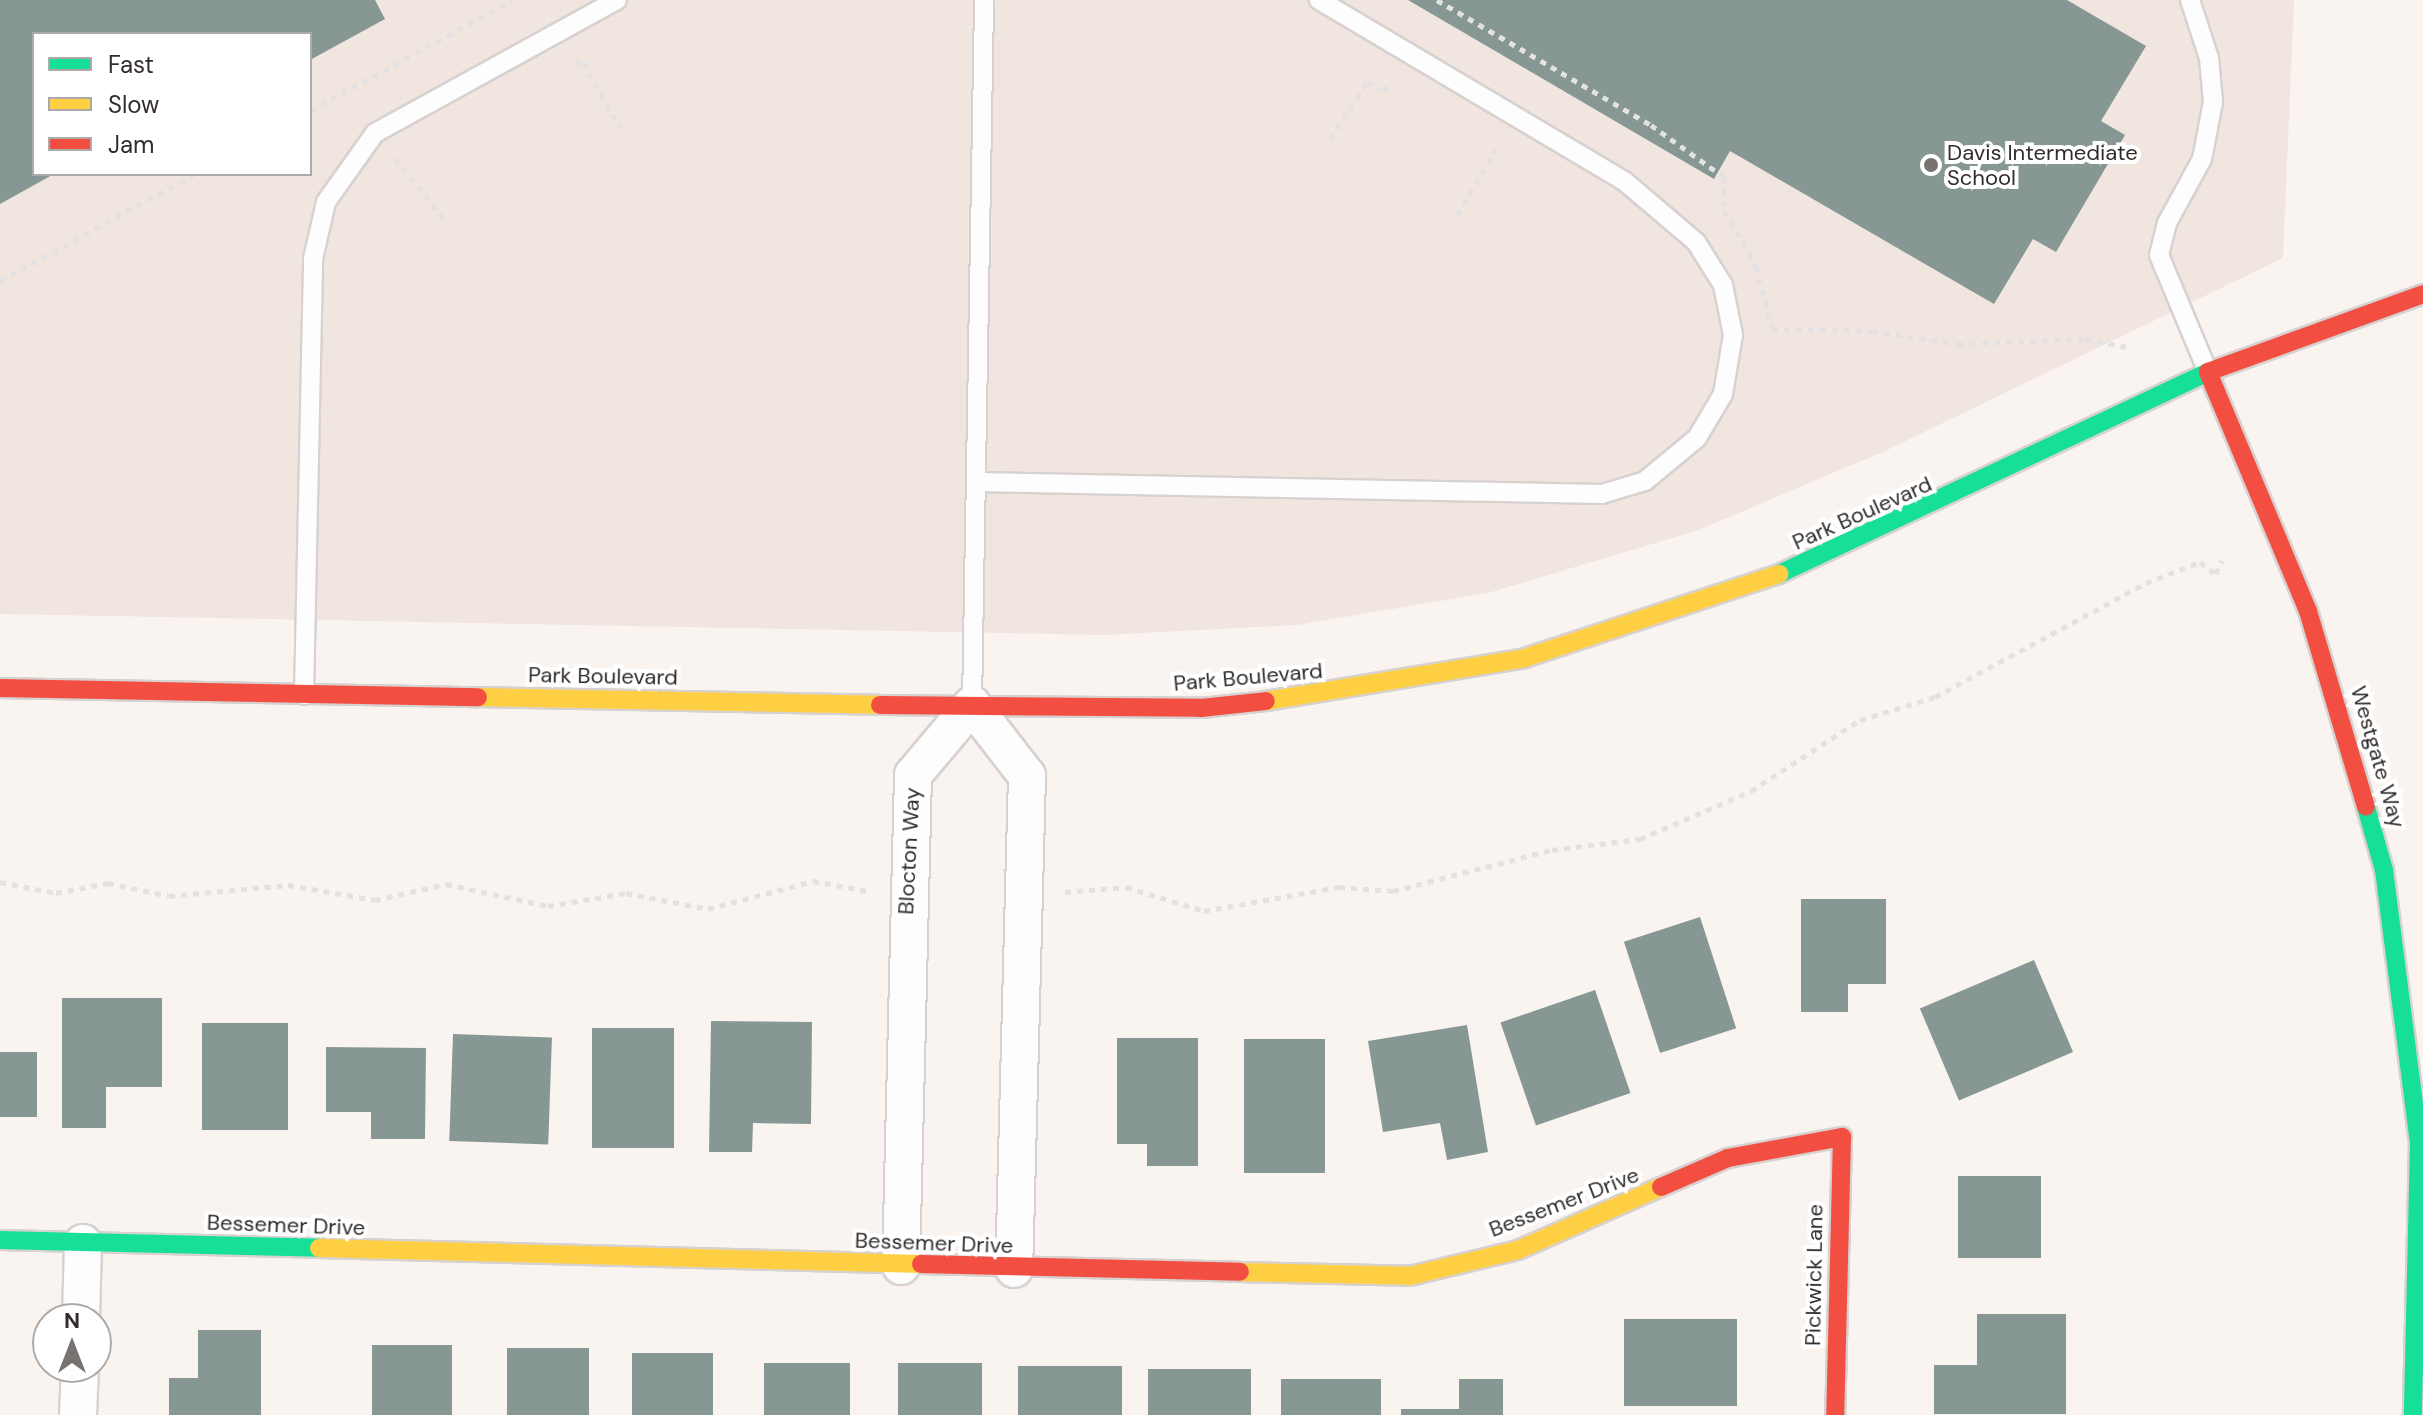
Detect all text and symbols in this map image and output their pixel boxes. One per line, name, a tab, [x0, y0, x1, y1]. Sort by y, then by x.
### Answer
legend	[32, 32, 312, 176]
text: Fast	[108, 49, 154, 80]
text: Slow	[108, 89, 159, 120]
text: Jam	[108, 129, 154, 160]
place label: Davis Intermediate School	[1947, 139, 2138, 190]
marker: Davis Intermediate School	[1922, 156, 1940, 174]
street label: Park Boulevard	[1788, 470, 1936, 556]
street label: Park Boulevard	[1172, 657, 1324, 697]
street label: Park Boulevard	[528, 661, 678, 691]
street label: Westgate Way	[2345, 683, 2411, 831]
street label: Blocton Way	[892, 787, 926, 915]
street label: Bessemer Drive	[1485, 1161, 1643, 1243]
street label: Pickwick Lane	[1800, 1204, 1828, 1346]
street label: Bessemer Drive	[206, 1209, 366, 1241]
street label: Bessemer Drive	[854, 1227, 1014, 1259]
north arrow	[32, 1303, 112, 1383]
text: N	[64, 1306, 80, 1335]

